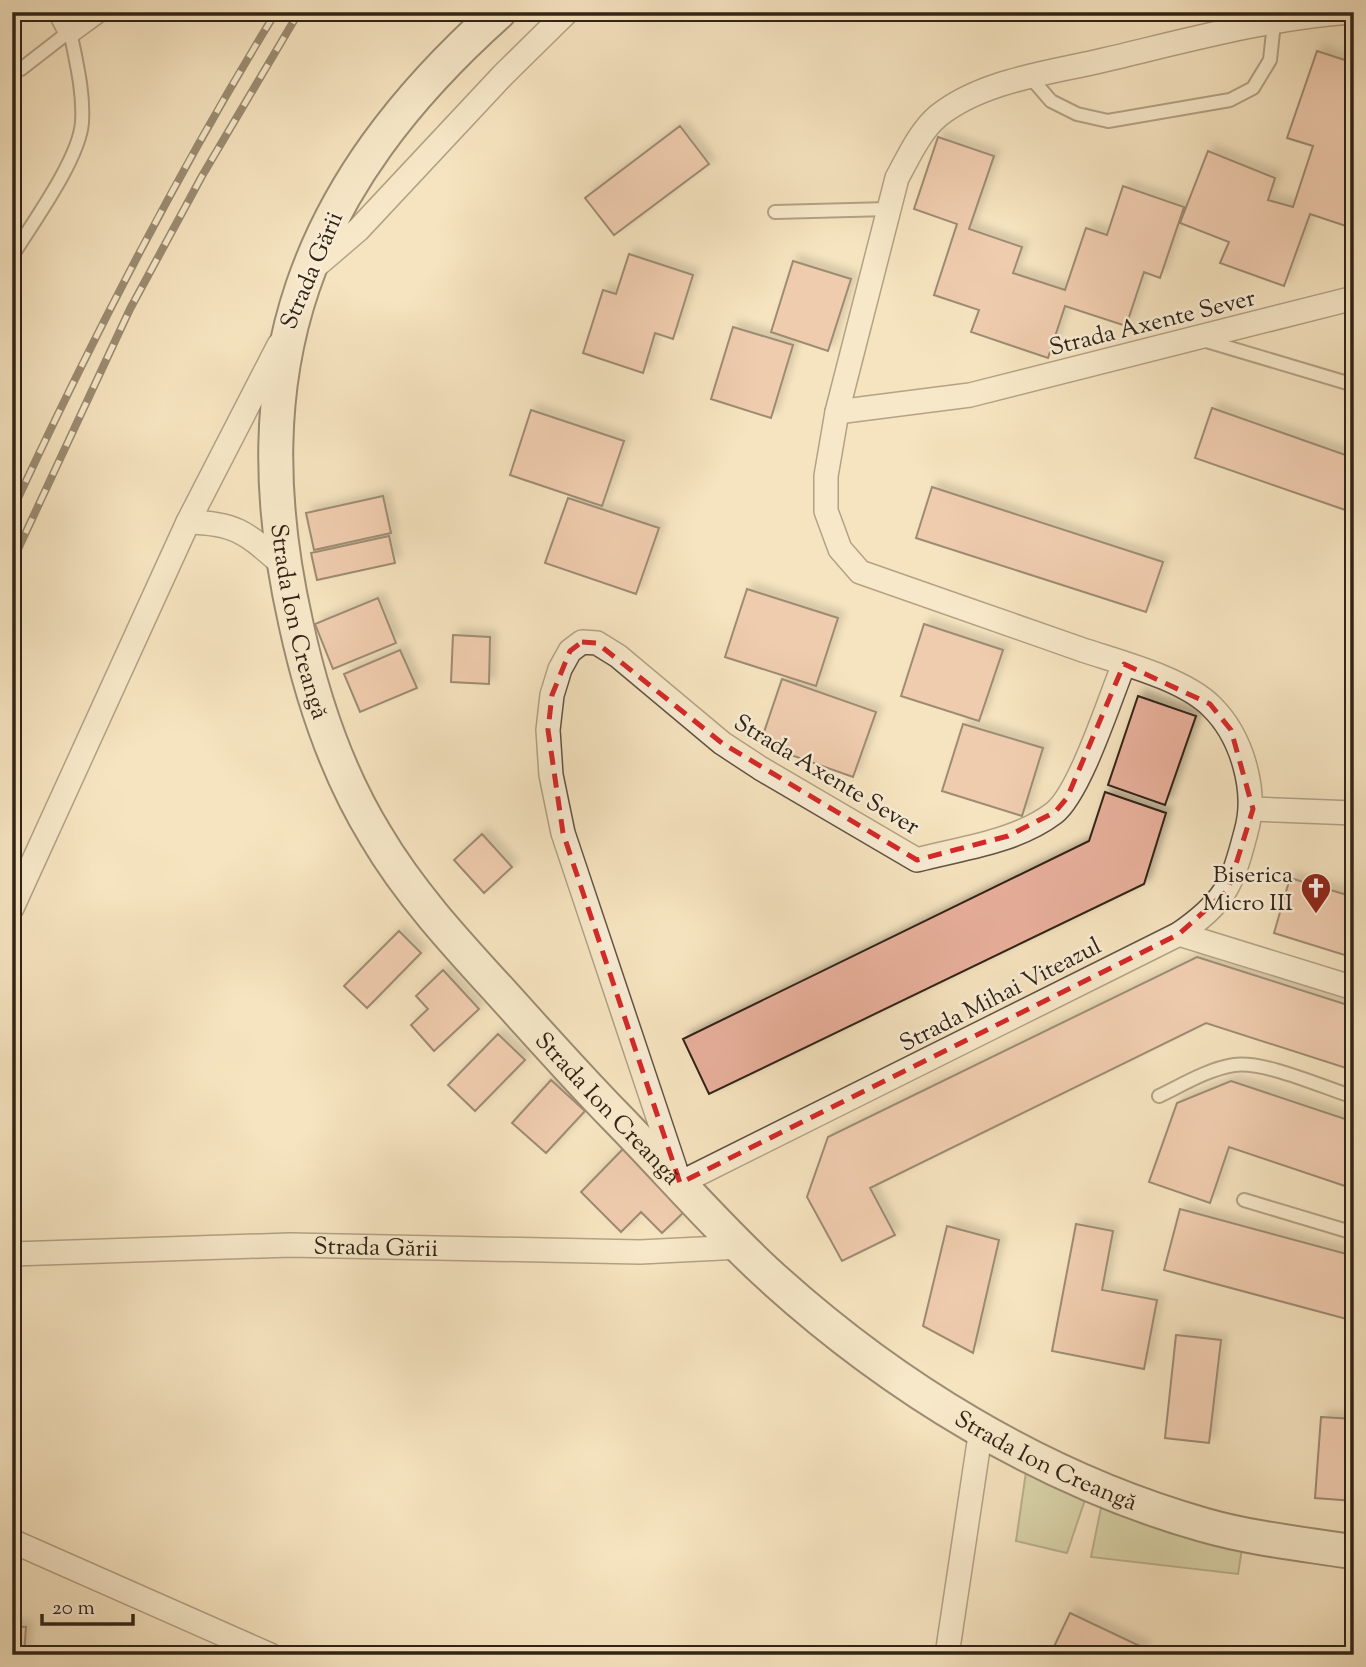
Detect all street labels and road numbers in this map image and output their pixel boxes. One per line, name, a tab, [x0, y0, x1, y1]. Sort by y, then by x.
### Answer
street label: Strada Gării	[273, 206, 353, 335]
street label: Strada Axente Sever	[1046, 282, 1259, 366]
street label: Strada Ion Creangă	[260, 522, 336, 724]
street label: Strada Axente Sever	[727, 707, 925, 845]
street label: Strada Mihai Viteazul	[894, 930, 1108, 1061]
street label: Strada Ion Creangă	[526, 1025, 687, 1194]
street label: Strada Gării	[313, 1230, 439, 1267]
street label: Strada Ion Creangă	[947, 1403, 1142, 1521]

